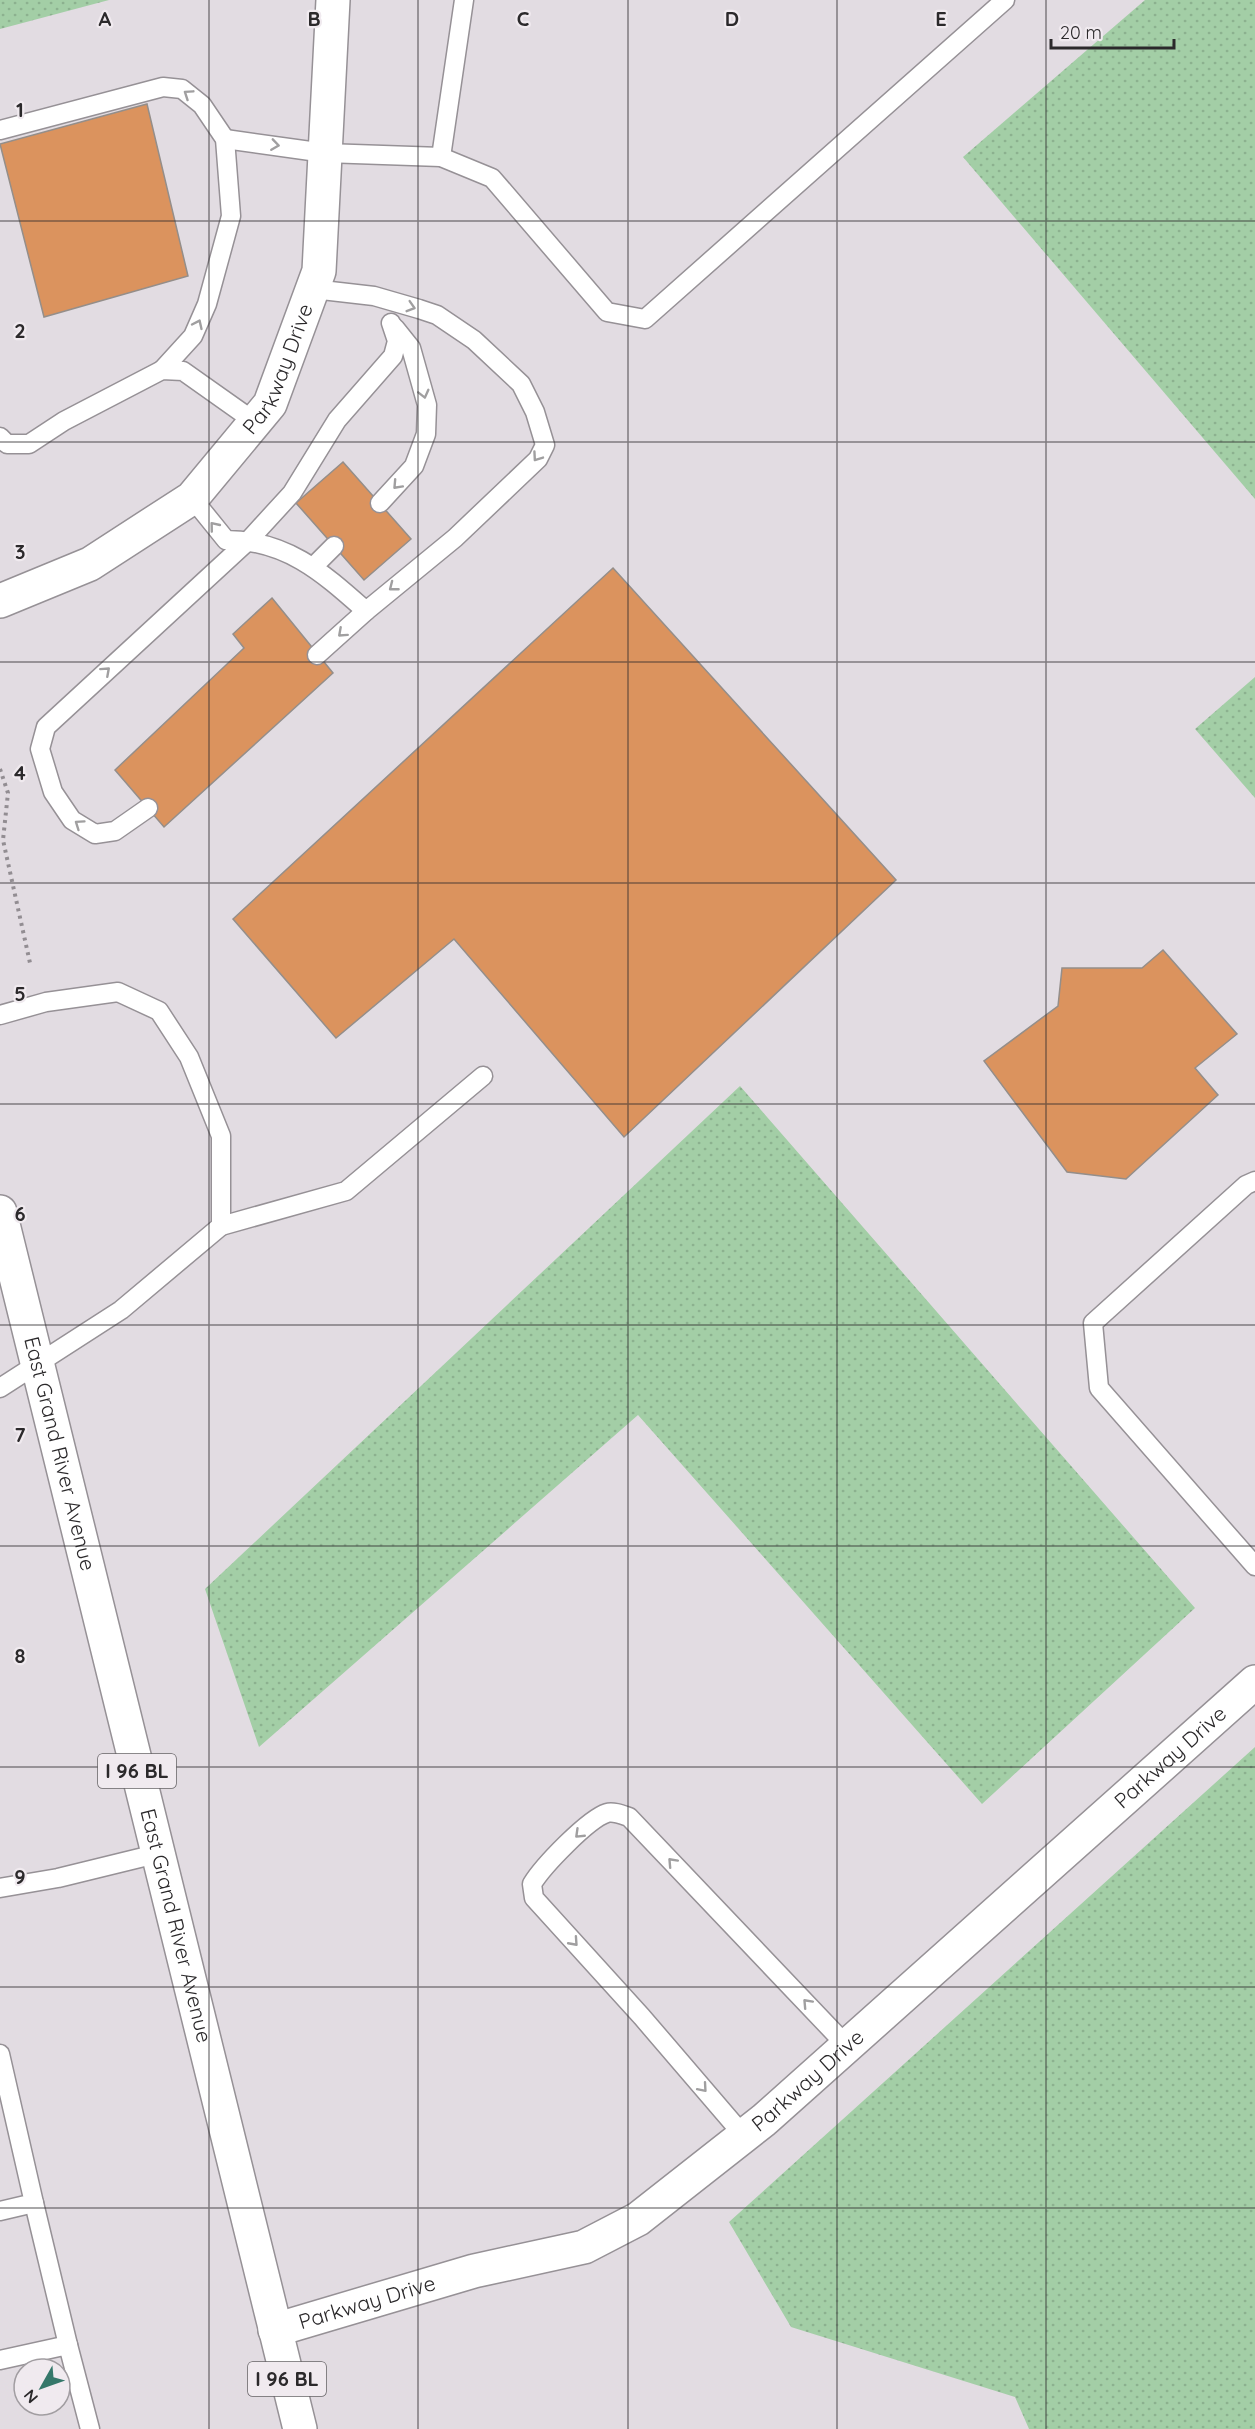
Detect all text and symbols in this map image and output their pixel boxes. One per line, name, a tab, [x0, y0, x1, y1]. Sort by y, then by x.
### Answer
text: A	[99, 6, 112, 31]
text: B	[307, 6, 321, 31]
text: C	[517, 6, 530, 31]
text: D	[725, 6, 739, 31]
text: E	[935, 6, 947, 31]
scale bar	[1051, 12, 1174, 50]
text: 20 m	[1060, 21, 1102, 44]
one-way arrow	[183, 91, 194, 102]
text: 1	[16, 97, 24, 122]
one-way arrow	[270, 139, 279, 151]
street label: Parkway Drive	[236, 300, 318, 439]
one-way arrow	[405, 300, 416, 312]
text: 2	[14, 318, 26, 343]
one-way arrow	[191, 320, 203, 331]
one-way arrow	[416, 389, 429, 399]
one-way arrow	[533, 450, 544, 461]
one-way arrow	[393, 478, 404, 488]
one-way arrow	[211, 522, 222, 533]
text: 3	[15, 539, 25, 564]
one-way arrow	[389, 579, 400, 590]
one-way arrow	[338, 626, 348, 637]
one-way arrow	[100, 667, 110, 678]
text: 4	[14, 760, 26, 785]
one-way arrow	[75, 820, 86, 831]
text: 5	[14, 981, 26, 1006]
text: 6	[14, 1201, 26, 1226]
street label: East Grand River Avenue	[19, 1334, 102, 1573]
text: 7	[15, 1422, 26, 1447]
text: 8	[15, 1643, 26, 1668]
street label: Parkway Drive	[1108, 1700, 1231, 1813]
road number: I 96 BL	[98, 1754, 176, 1788]
street label: East Grand River Avenue	[136, 1806, 218, 2045]
one-way arrow	[576, 1826, 587, 1837]
one-way arrow	[669, 1858, 680, 1869]
text: 9	[14, 1864, 26, 1889]
one-way arrow	[567, 1935, 578, 1945]
one-way arrow	[803, 2000, 814, 2011]
street label: Parkway Drive	[746, 2023, 869, 2137]
one-way arrow	[695, 2081, 706, 2092]
street label: Parkway Drive	[295, 2269, 438, 2334]
north arrow	[12, 2357, 72, 2417]
road number: I 96 BL	[248, 2362, 326, 2396]
text: N	[19, 2386, 42, 2408]

